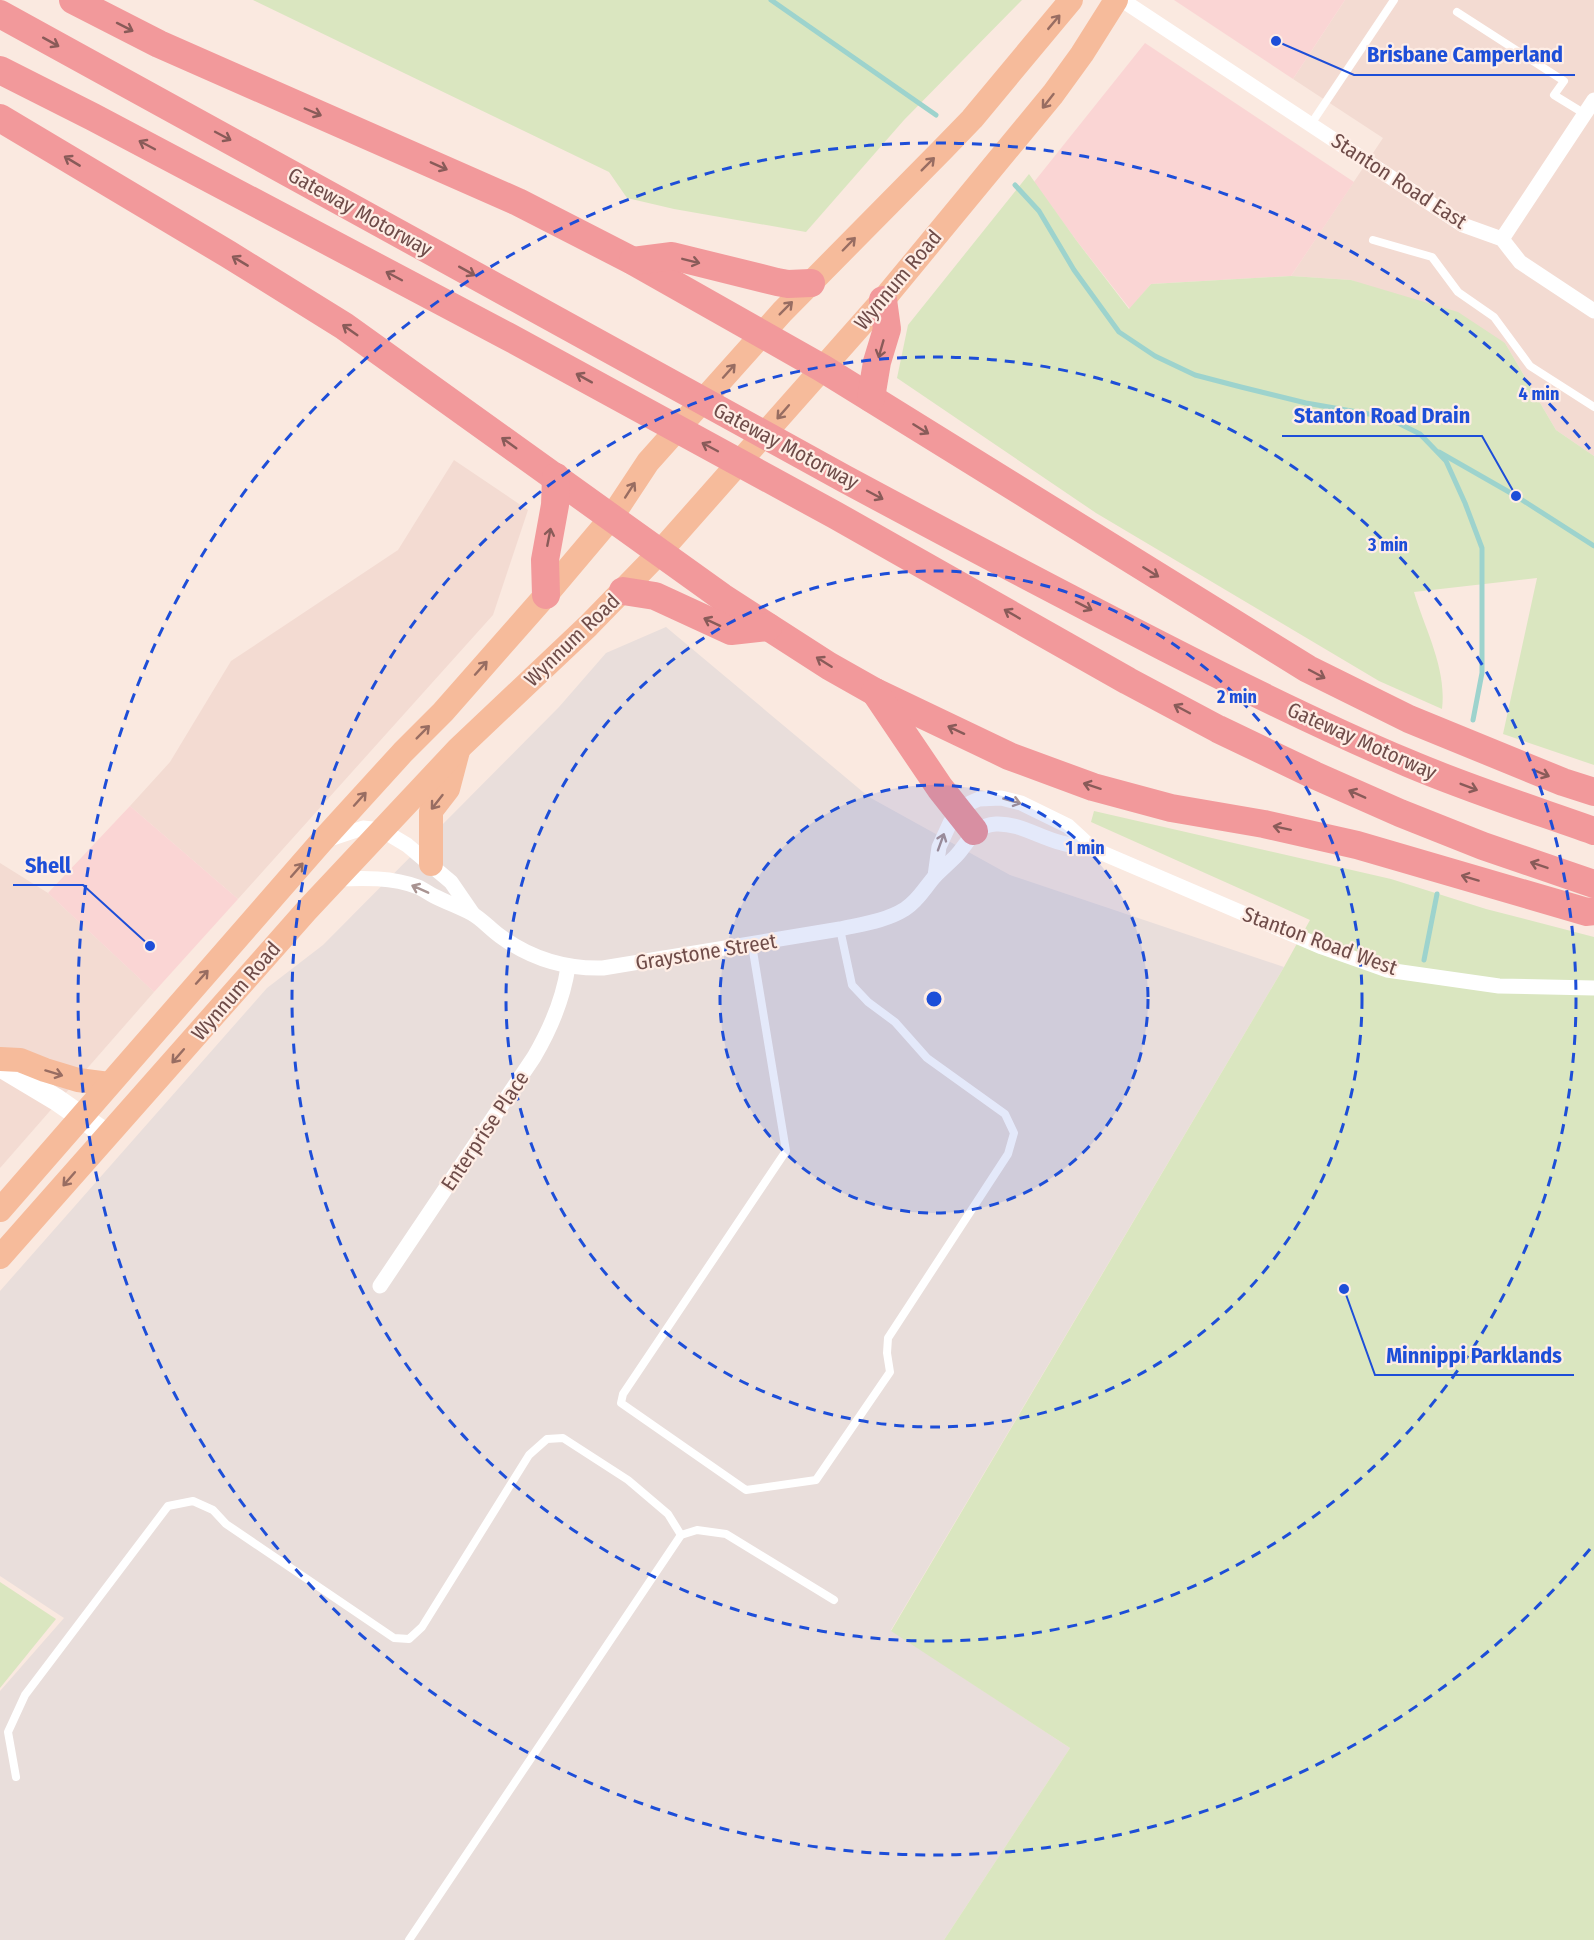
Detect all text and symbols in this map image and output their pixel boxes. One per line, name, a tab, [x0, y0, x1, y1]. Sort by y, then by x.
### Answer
one-way arrow	[1047, 15, 1061, 30]
one-way arrow	[116, 21, 133, 33]
callout: Brisbane Camperland	[1354, 35, 1575, 75]
one-way arrow	[42, 37, 60, 48]
text: Brisbane Camperland	[1367, 41, 1563, 68]
one-way arrow	[1041, 92, 1054, 108]
one-way arrow	[304, 106, 322, 118]
street label: Stanton Road East	[1326, 128, 1472, 234]
one-way arrow	[213, 131, 231, 142]
one-way arrow	[139, 139, 157, 150]
one-way arrow	[64, 155, 81, 167]
one-way arrow	[921, 157, 936, 172]
one-way arrow	[429, 161, 447, 173]
street label: Gateway Motorway	[283, 162, 437, 263]
street label: Wynnum Road	[849, 225, 947, 335]
one-way arrow	[841, 237, 856, 252]
one-way arrow	[232, 255, 249, 267]
one-way arrow	[681, 255, 700, 267]
one-way arrow	[457, 266, 475, 277]
one-way arrow	[386, 270, 403, 282]
one-way arrow	[779, 301, 793, 316]
one-way arrow	[342, 324, 359, 336]
one-way arrow	[875, 339, 886, 358]
one-way arrow	[722, 364, 736, 379]
one-way arrow	[576, 372, 594, 383]
text: 4 min	[1519, 383, 1559, 405]
callout: Stanton Road Drain	[1282, 396, 1482, 436]
street label: Gateway Motorway	[709, 397, 864, 496]
text: Stanton Road Drain	[1294, 402, 1470, 429]
one-way arrow	[776, 404, 790, 419]
one-way arrow	[912, 424, 929, 436]
one-way arrow	[501, 437, 517, 449]
one-way arrow	[702, 441, 719, 453]
one-way arrow	[624, 482, 636, 498]
one-way arrow	[866, 489, 883, 501]
one-way arrow	[544, 528, 555, 547]
text: 3 min	[1367, 534, 1408, 556]
one-way arrow	[1142, 567, 1159, 579]
street label: Wynnum Road	[519, 588, 625, 692]
one-way arrow	[1075, 600, 1092, 612]
one-way arrow	[1004, 607, 1021, 619]
one-way arrow	[703, 615, 721, 627]
one-way arrow	[816, 656, 833, 668]
one-way arrow	[474, 661, 488, 676]
one-way arrow	[1308, 669, 1326, 680]
text: 2 min	[1216, 686, 1257, 708]
street label: Gateway Motorway	[1283, 696, 1441, 786]
one-way arrow	[1173, 703, 1191, 714]
one-way arrow	[947, 724, 965, 736]
one-way arrow	[415, 725, 430, 739]
one-way arrow	[1531, 768, 1550, 779]
one-way arrow	[1083, 780, 1102, 791]
one-way arrow	[1460, 782, 1478, 793]
one-way arrow	[1349, 788, 1367, 800]
one-way arrow	[353, 792, 367, 807]
one-way arrow	[431, 794, 444, 810]
one-way arrow	[1002, 796, 1021, 807]
one-way arrow	[1273, 821, 1292, 833]
one-way arrow	[937, 833, 948, 852]
text: 1 min	[1065, 837, 1105, 859]
callout: Shell	[13, 845, 83, 885]
text: Shell	[25, 852, 72, 879]
one-way arrow	[1530, 859, 1549, 870]
one-way arrow	[290, 862, 303, 878]
one-way arrow	[1461, 872, 1480, 883]
one-way arrow	[412, 883, 430, 894]
street label: Stanton Road West	[1239, 901, 1401, 981]
street label: Graystone Street	[634, 928, 779, 976]
street label: Wynnum Road	[186, 936, 286, 1046]
one-way arrow	[195, 969, 209, 985]
centre of rings	[924, 989, 944, 1009]
one-way arrow	[171, 1048, 185, 1063]
street label: Enterprise Place	[435, 1066, 535, 1196]
one-way arrow	[44, 1068, 63, 1079]
one-way arrow	[62, 1171, 76, 1186]
callout: Minnippi Parklands	[1375, 1335, 1574, 1375]
text: Minnippi Parklands	[1386, 1342, 1562, 1369]

